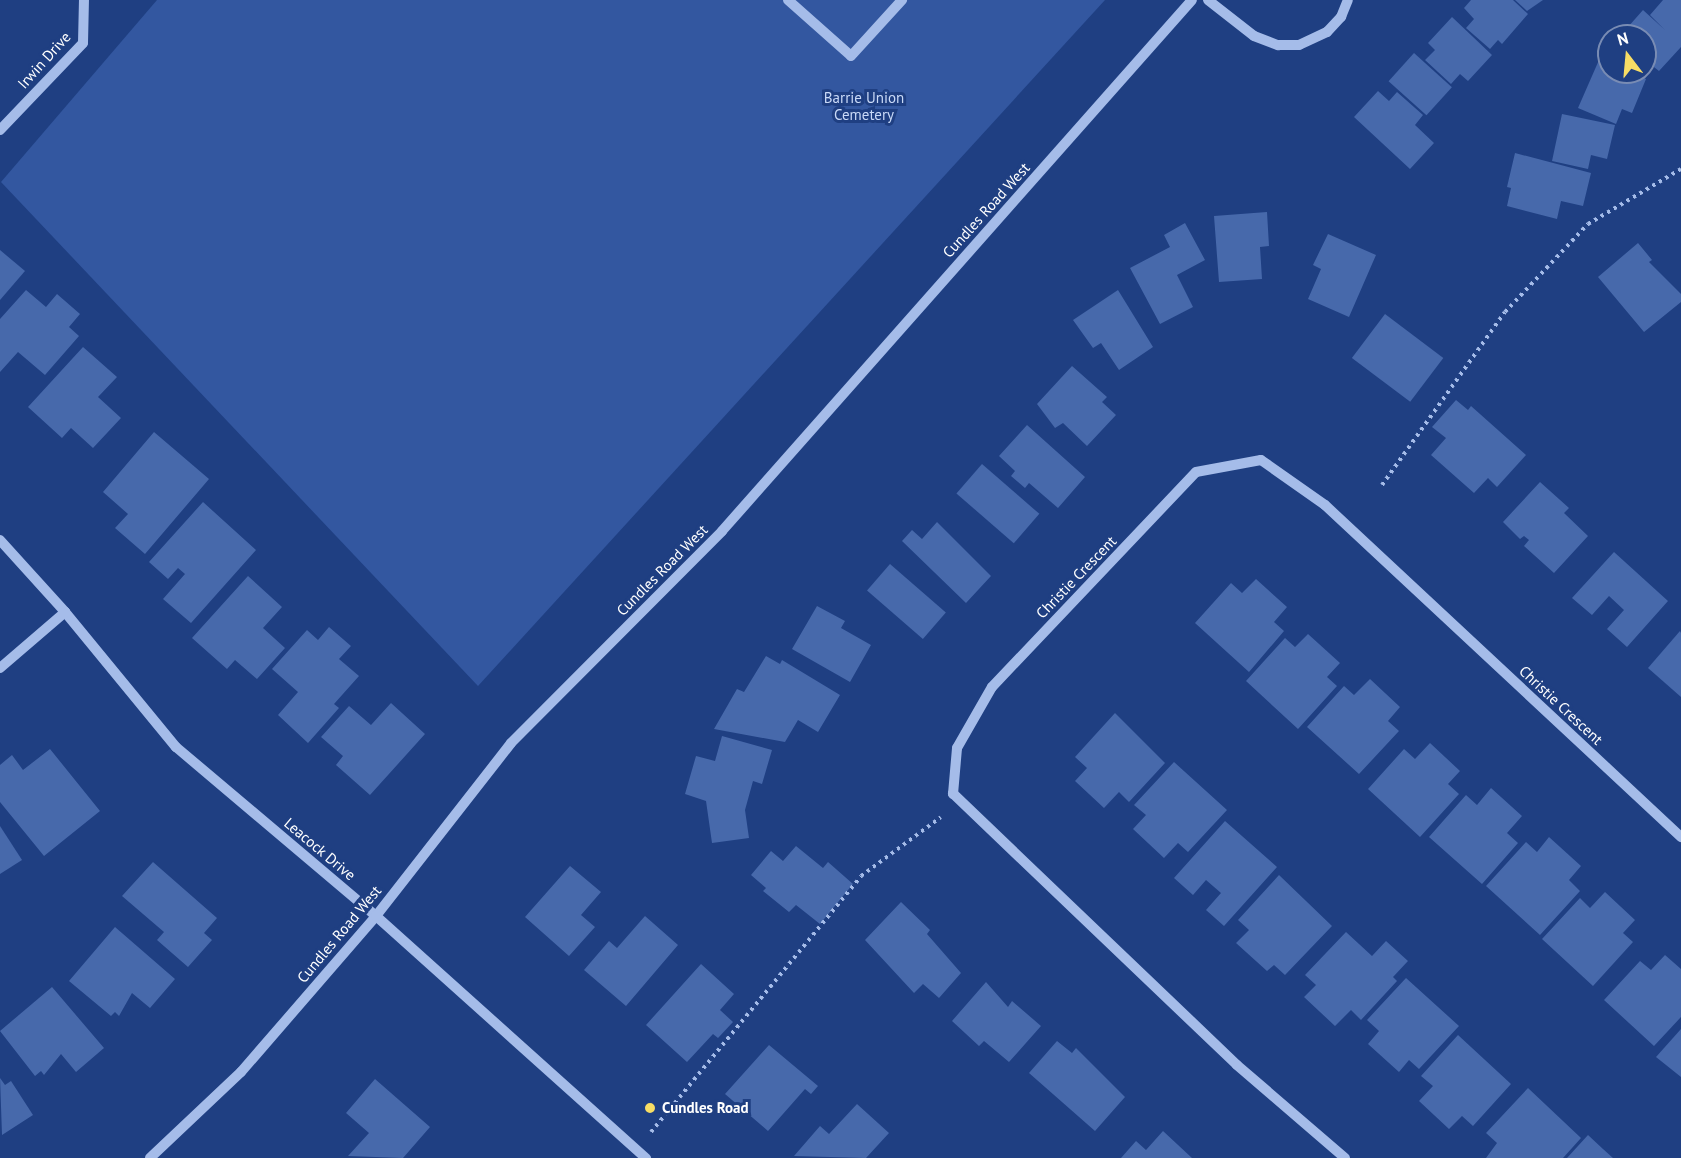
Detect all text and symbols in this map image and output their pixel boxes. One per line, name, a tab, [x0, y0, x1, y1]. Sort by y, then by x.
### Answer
north arrow	[1597, 24, 1657, 84]
street label: Irwin Drive	[14, 28, 74, 92]
text: N	[1615, 28, 1630, 50]
park label: Barrie Union Cemetery	[824, 88, 904, 123]
street label: Cundles Road West	[939, 159, 1033, 261]
street label: Cundles Road West	[613, 521, 711, 619]
street label: Christie Crescent	[1032, 532, 1120, 622]
street label: Christie Crescent	[1516, 662, 1606, 748]
street label: Leacock Drive	[281, 814, 359, 884]
street label: Cundles Road West	[293, 882, 385, 986]
place label: Cundles Road	[662, 1099, 749, 1117]
marker: Cundles Road	[643, 1101, 657, 1115]

